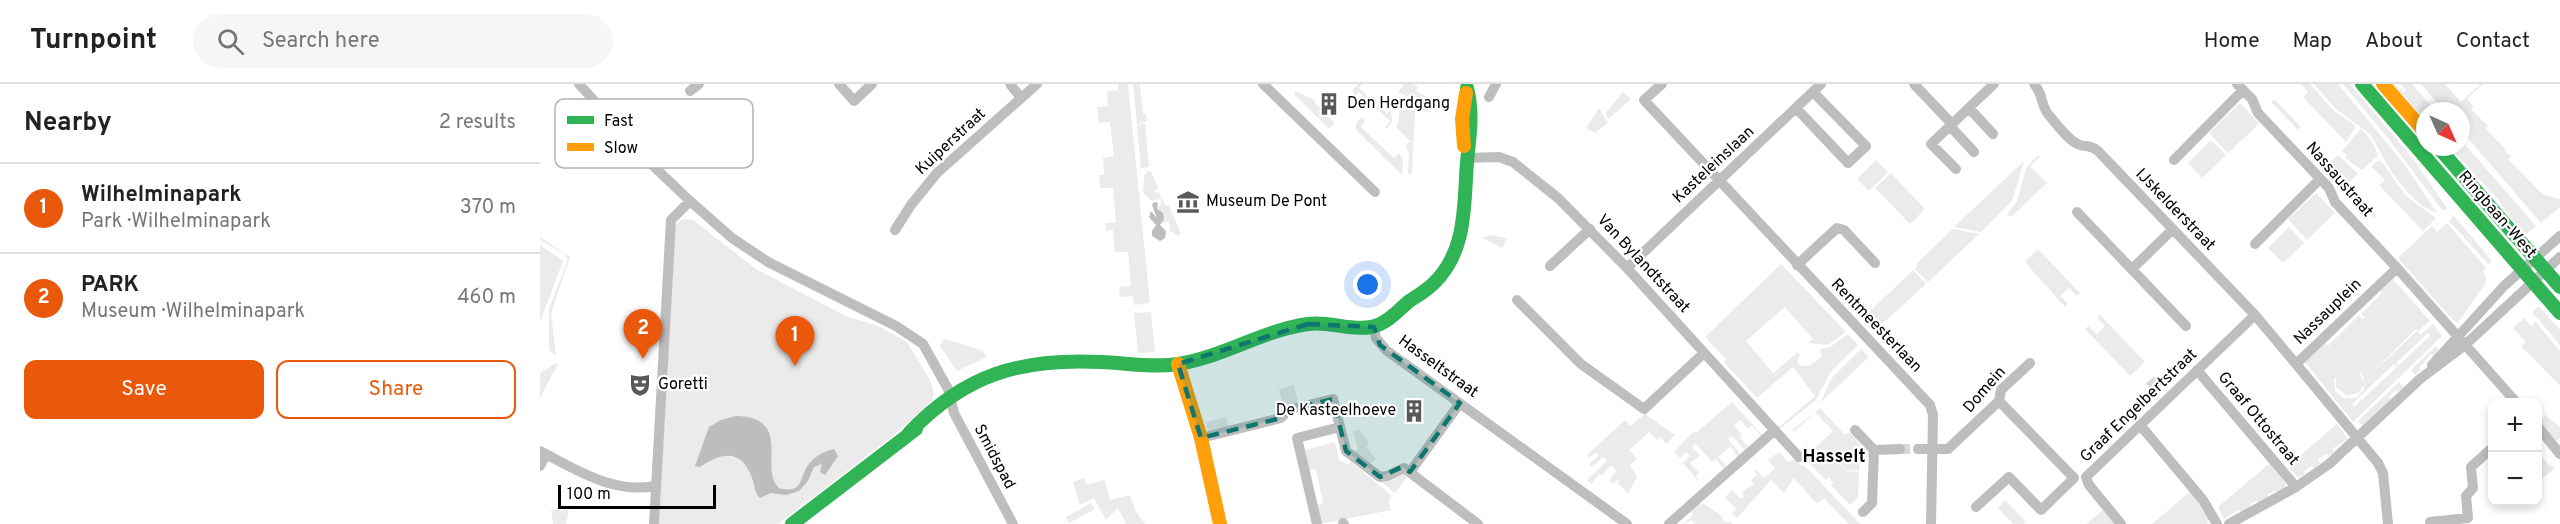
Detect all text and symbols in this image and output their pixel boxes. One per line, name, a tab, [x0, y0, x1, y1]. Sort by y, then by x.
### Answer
search box	[193, 14, 613, 68]
text: Turnpoint	[30, 23, 157, 59]
icon: search	[214, 25, 247, 58]
text: Search here	[262, 28, 379, 55]
text: Home	[2204, 28, 2260, 55]
text: Map	[2293, 28, 2332, 55]
text: About	[2365, 28, 2423, 55]
text: Contact	[2456, 28, 2530, 55]
building icon: Den Herdgang	[1316, 91, 1342, 117]
place label: Den Herdgang	[1347, 94, 1450, 114]
legend	[555, 99, 753, 168]
north arrow	[2416, 102, 2470, 156]
street label: Kuiperstraat	[912, 104, 990, 180]
text: Nearby	[24, 107, 112, 140]
text: 2 results	[439, 110, 516, 136]
text: Fast	[604, 112, 634, 132]
street label: Kasteleinslaan	[1669, 122, 1759, 208]
street label: Nassaustraat	[2301, 138, 2377, 222]
text: Slow	[604, 139, 638, 159]
street label: IJskelderstraat	[2131, 165, 2219, 255]
street label: Ringbaan-West	[2454, 167, 2540, 263]
text: Wilhelminapark	[81, 182, 242, 209]
museum icon: Museum De Pont	[1175, 189, 1201, 215]
place label: Museum De Pont	[1206, 192, 1327, 212]
text: 1	[40, 195, 48, 221]
text: 370 m	[460, 195, 516, 221]
text: Park · Wilhelminapark	[81, 209, 271, 235]
street label: Van Bylandtstraat	[1592, 211, 1694, 317]
your location	[1353, 270, 1382, 299]
text: PARK	[81, 272, 139, 299]
street label: Rentmeesterlaan	[1826, 275, 1926, 377]
street label: Nassauplein	[2290, 275, 2366, 349]
text: 2	[37, 285, 50, 311]
text: 460 m	[457, 285, 516, 311]
text: Museum · Wilhelminapark	[81, 299, 305, 325]
pin: 2	[624, 310, 662, 359]
pin: 1	[776, 316, 814, 366]
street label: Hasseltstraat	[1394, 331, 1482, 403]
street label: Graaf Engelbertstraat	[2076, 345, 2202, 467]
button: Save	[24, 360, 264, 419]
button: Share	[276, 360, 516, 419]
street label: Domein	[1959, 363, 2011, 417]
street label: Graaf Ottostraat	[2213, 368, 2303, 470]
theatre icon: Goretti	[627, 372, 653, 398]
place label: Goretti	[658, 375, 708, 395]
building icon: De Kasteelhoeve	[1401, 398, 1427, 424]
map controls	[2488, 398, 2542, 506]
button: +	[2488, 398, 2542, 452]
place label: De Kasteelhoeve	[1276, 401, 1396, 421]
street label: Smidspad	[969, 421, 1019, 493]
district label: Hasselt	[1803, 446, 1865, 469]
button: −	[2488, 452, 2542, 506]
scale bar	[558, 482, 716, 510]
text: 100 m	[567, 485, 611, 505]

